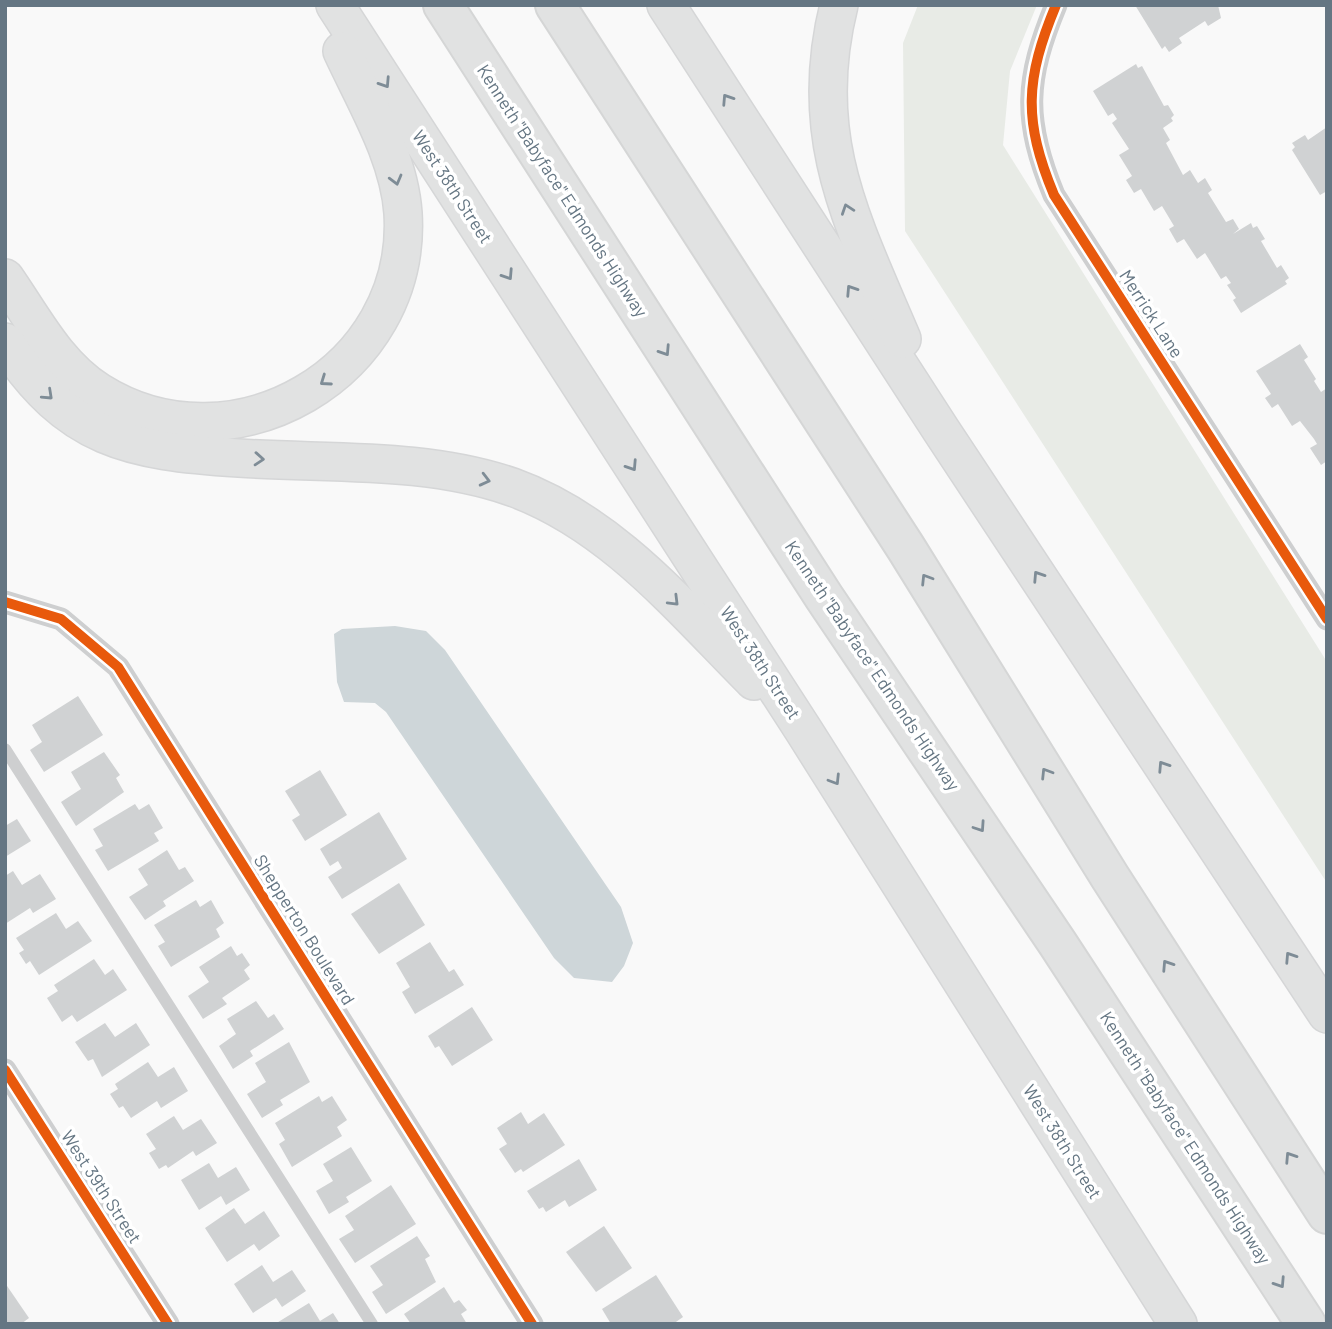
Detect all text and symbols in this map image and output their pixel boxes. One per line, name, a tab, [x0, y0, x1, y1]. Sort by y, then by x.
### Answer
street label: Kenneth "Babyface" Edmonds Highway	[473, 60, 653, 321]
one-way arrow	[377, 76, 390, 89]
one-way arrow	[723, 94, 735, 107]
street label: West 38th Street	[408, 126, 498, 247]
one-way arrow	[388, 174, 402, 186]
one-way arrow	[842, 204, 856, 216]
street label: Merrick Lane	[1115, 265, 1188, 362]
one-way arrow	[500, 267, 513, 280]
one-way arrow	[846, 285, 859, 298]
one-way arrow	[657, 343, 670, 356]
one-way arrow	[320, 373, 333, 385]
one-way arrow	[40, 386, 53, 399]
one-way arrow	[254, 452, 265, 467]
one-way arrow	[624, 458, 637, 471]
one-way arrow	[479, 472, 491, 486]
street label: Kenneth "Babyface" Edmonds Highway	[781, 536, 965, 795]
one-way arrow	[1033, 571, 1046, 584]
one-way arrow	[921, 574, 934, 587]
one-way arrow	[666, 593, 678, 605]
street label: West 38th Street	[716, 602, 806, 723]
one-way arrow	[1159, 761, 1171, 774]
one-way arrow	[1041, 767, 1054, 780]
one-way arrow	[827, 773, 840, 786]
one-way arrow	[972, 819, 984, 832]
street label: Shepperton Boulevard	[250, 850, 360, 1009]
one-way arrow	[1285, 952, 1298, 965]
one-way arrow	[1162, 960, 1175, 973]
street label: Kenneth "Babyface" Edmonds Highway	[1096, 1007, 1276, 1268]
street label: West 38th Street	[1019, 1080, 1107, 1203]
street label: West 39th Street	[57, 1126, 147, 1247]
one-way arrow	[1285, 1151, 1298, 1164]
one-way arrow	[1271, 1276, 1284, 1289]

